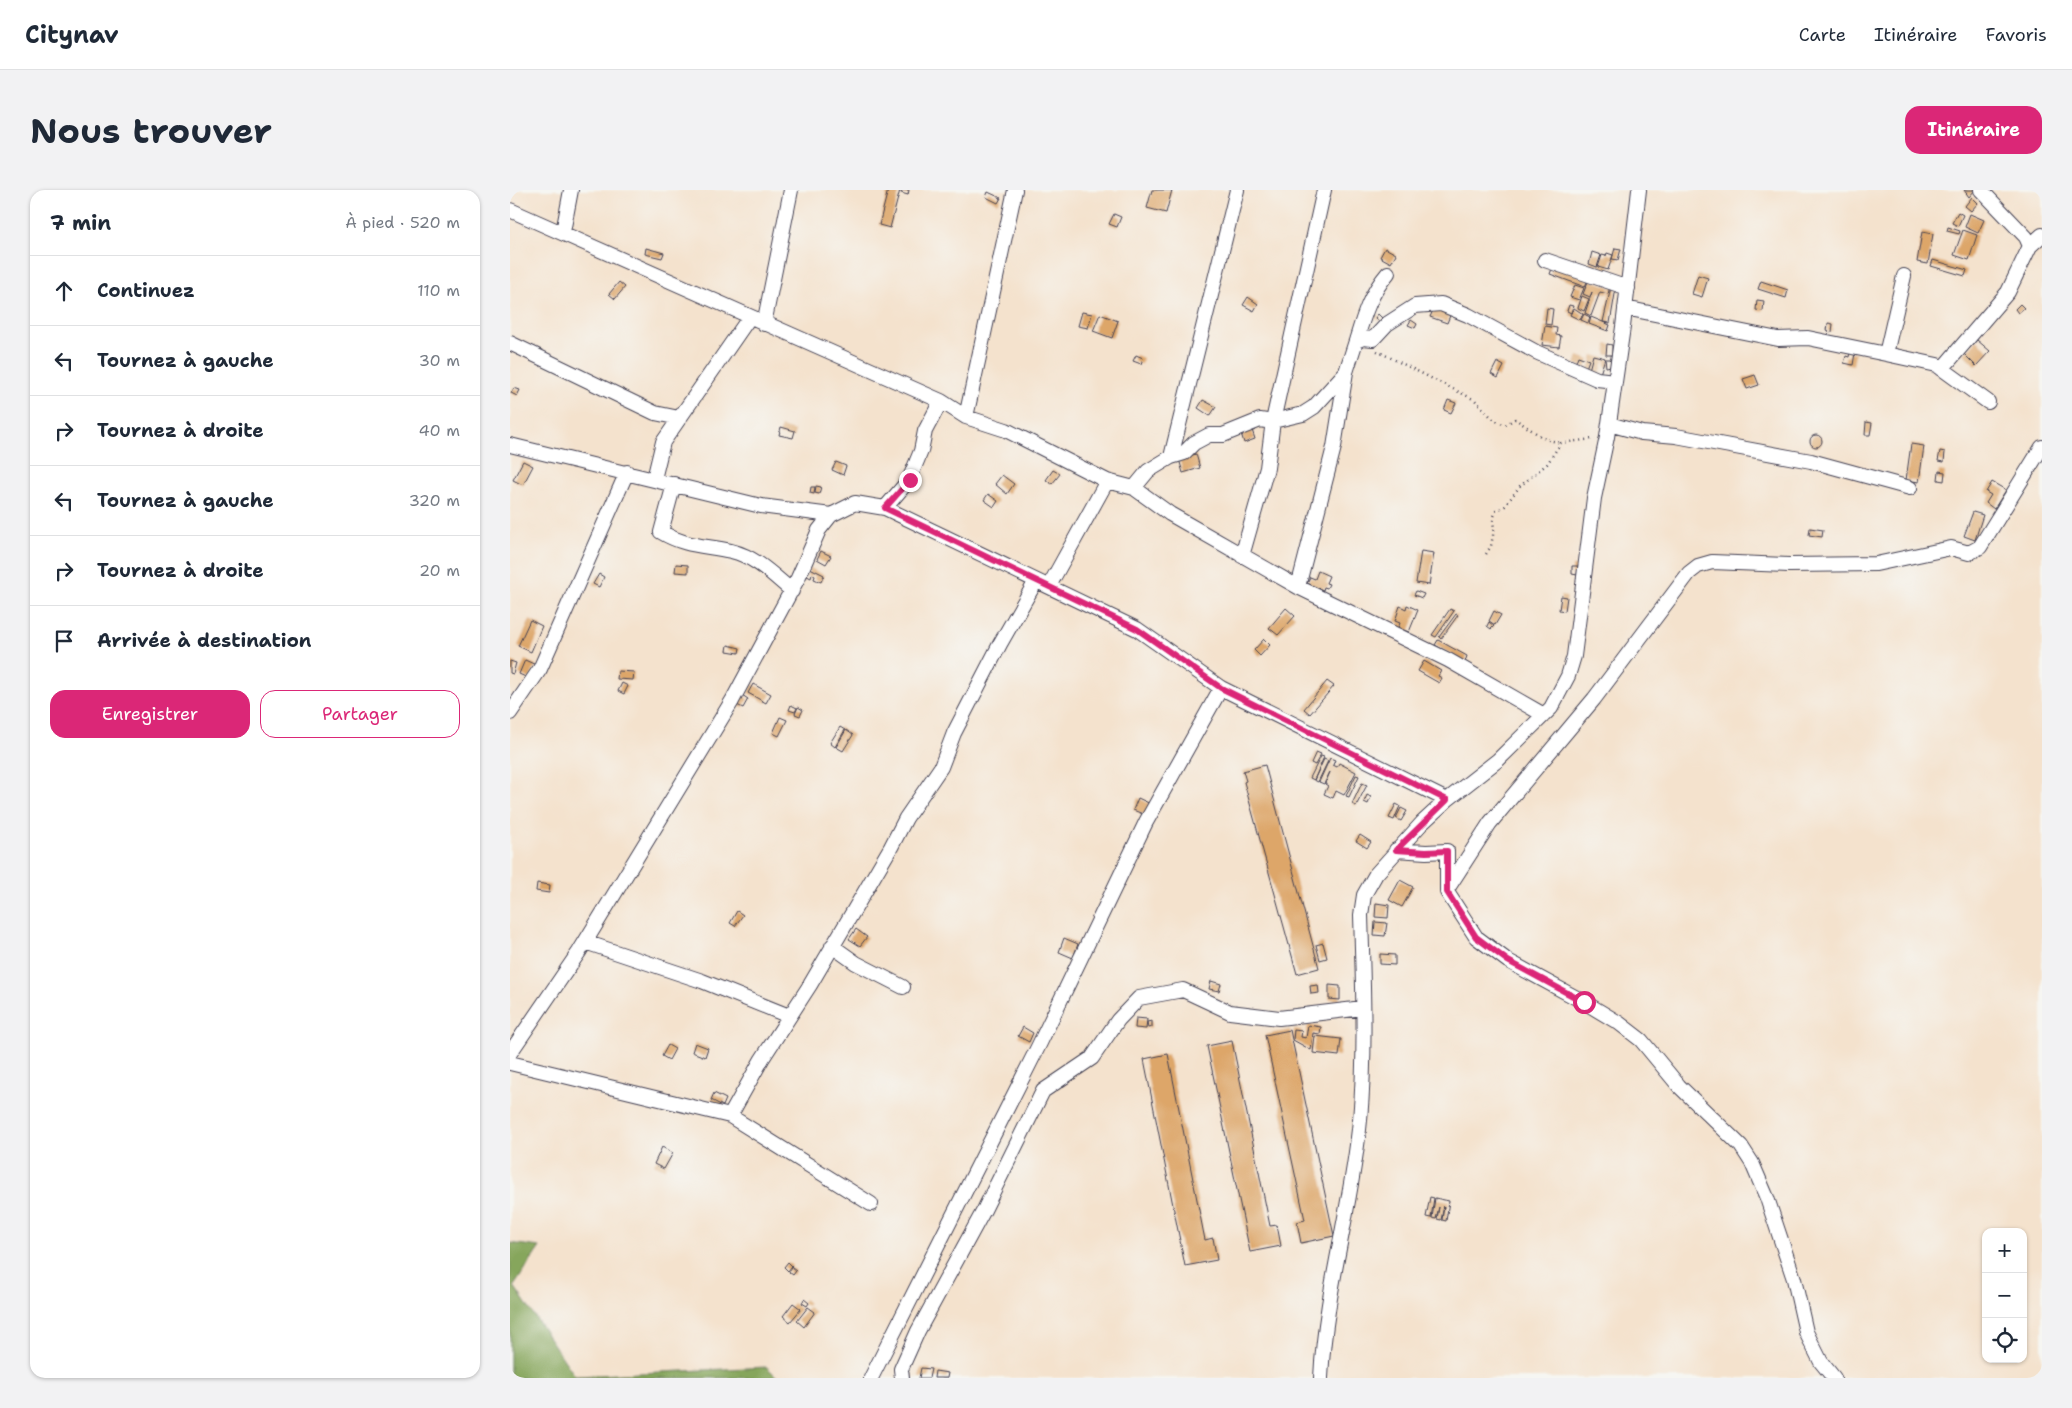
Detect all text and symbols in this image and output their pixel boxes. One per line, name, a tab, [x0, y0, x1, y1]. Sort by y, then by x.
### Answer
text: Citynav	[25, 19, 119, 51]
text: Carte	[1799, 23, 1846, 47]
text: Itinéraire	[1874, 23, 1958, 47]
text: Favoris	[1986, 23, 2047, 47]
button: Itinéraire	[1905, 106, 2042, 154]
text: Nous trouver	[30, 107, 272, 154]
text: 7 min	[50, 209, 111, 237]
text: À pied · 520 m	[345, 212, 460, 233]
icon: ahead	[50, 277, 78, 305]
text: Continuez	[97, 278, 195, 303]
text: 110 m	[417, 280, 460, 301]
icon: left	[50, 347, 78, 375]
text: Tournez à gauche	[97, 348, 274, 373]
text: 30 m	[419, 350, 460, 371]
icon: right	[50, 417, 78, 445]
text: Tournez à droite	[97, 418, 264, 443]
text: 40 m	[418, 420, 460, 441]
route end	[899, 469, 922, 492]
icon: left	[50, 487, 78, 515]
text: Tournez à gauche	[97, 488, 274, 513]
text: 320 m	[409, 490, 460, 511]
icon: right	[50, 557, 78, 585]
text: Tournez à droite	[97, 558, 264, 583]
text: 20 m	[419, 560, 460, 581]
icon: arrive	[50, 627, 78, 655]
text: Arrivée à destination	[97, 628, 311, 653]
button: Enregistrer	[50, 690, 250, 738]
button: Partager	[260, 690, 460, 738]
route start	[1573, 991, 1596, 1014]
map controls	[1982, 1228, 2027, 1363]
button: +	[1982, 1228, 2027, 1273]
button: −	[1982, 1273, 2027, 1318]
button: locate	[1982, 1318, 2027, 1363]

